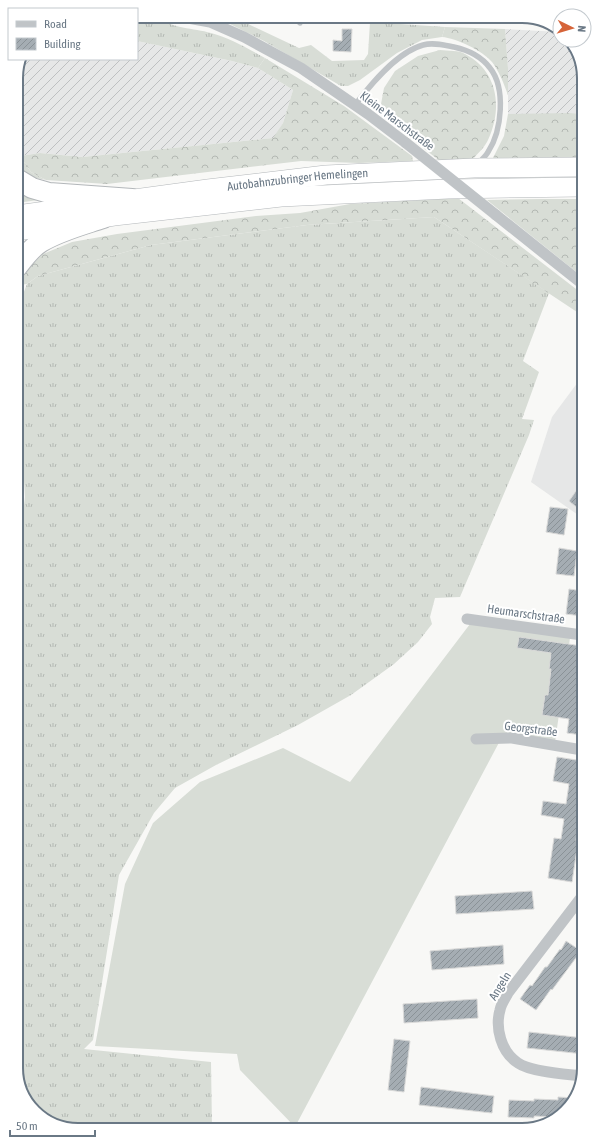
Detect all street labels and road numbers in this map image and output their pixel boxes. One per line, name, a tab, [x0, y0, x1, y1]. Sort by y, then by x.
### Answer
street label: Kleine Marschstraße	[357, 89, 437, 153]
street label: Autobahnzubringer Hemelingen	[226, 166, 369, 194]
street label: Heumarschstraße	[486, 602, 566, 626]
street label: Georgstraße	[504, 719, 558, 739]
street label: Angeln	[486, 969, 514, 1003]

